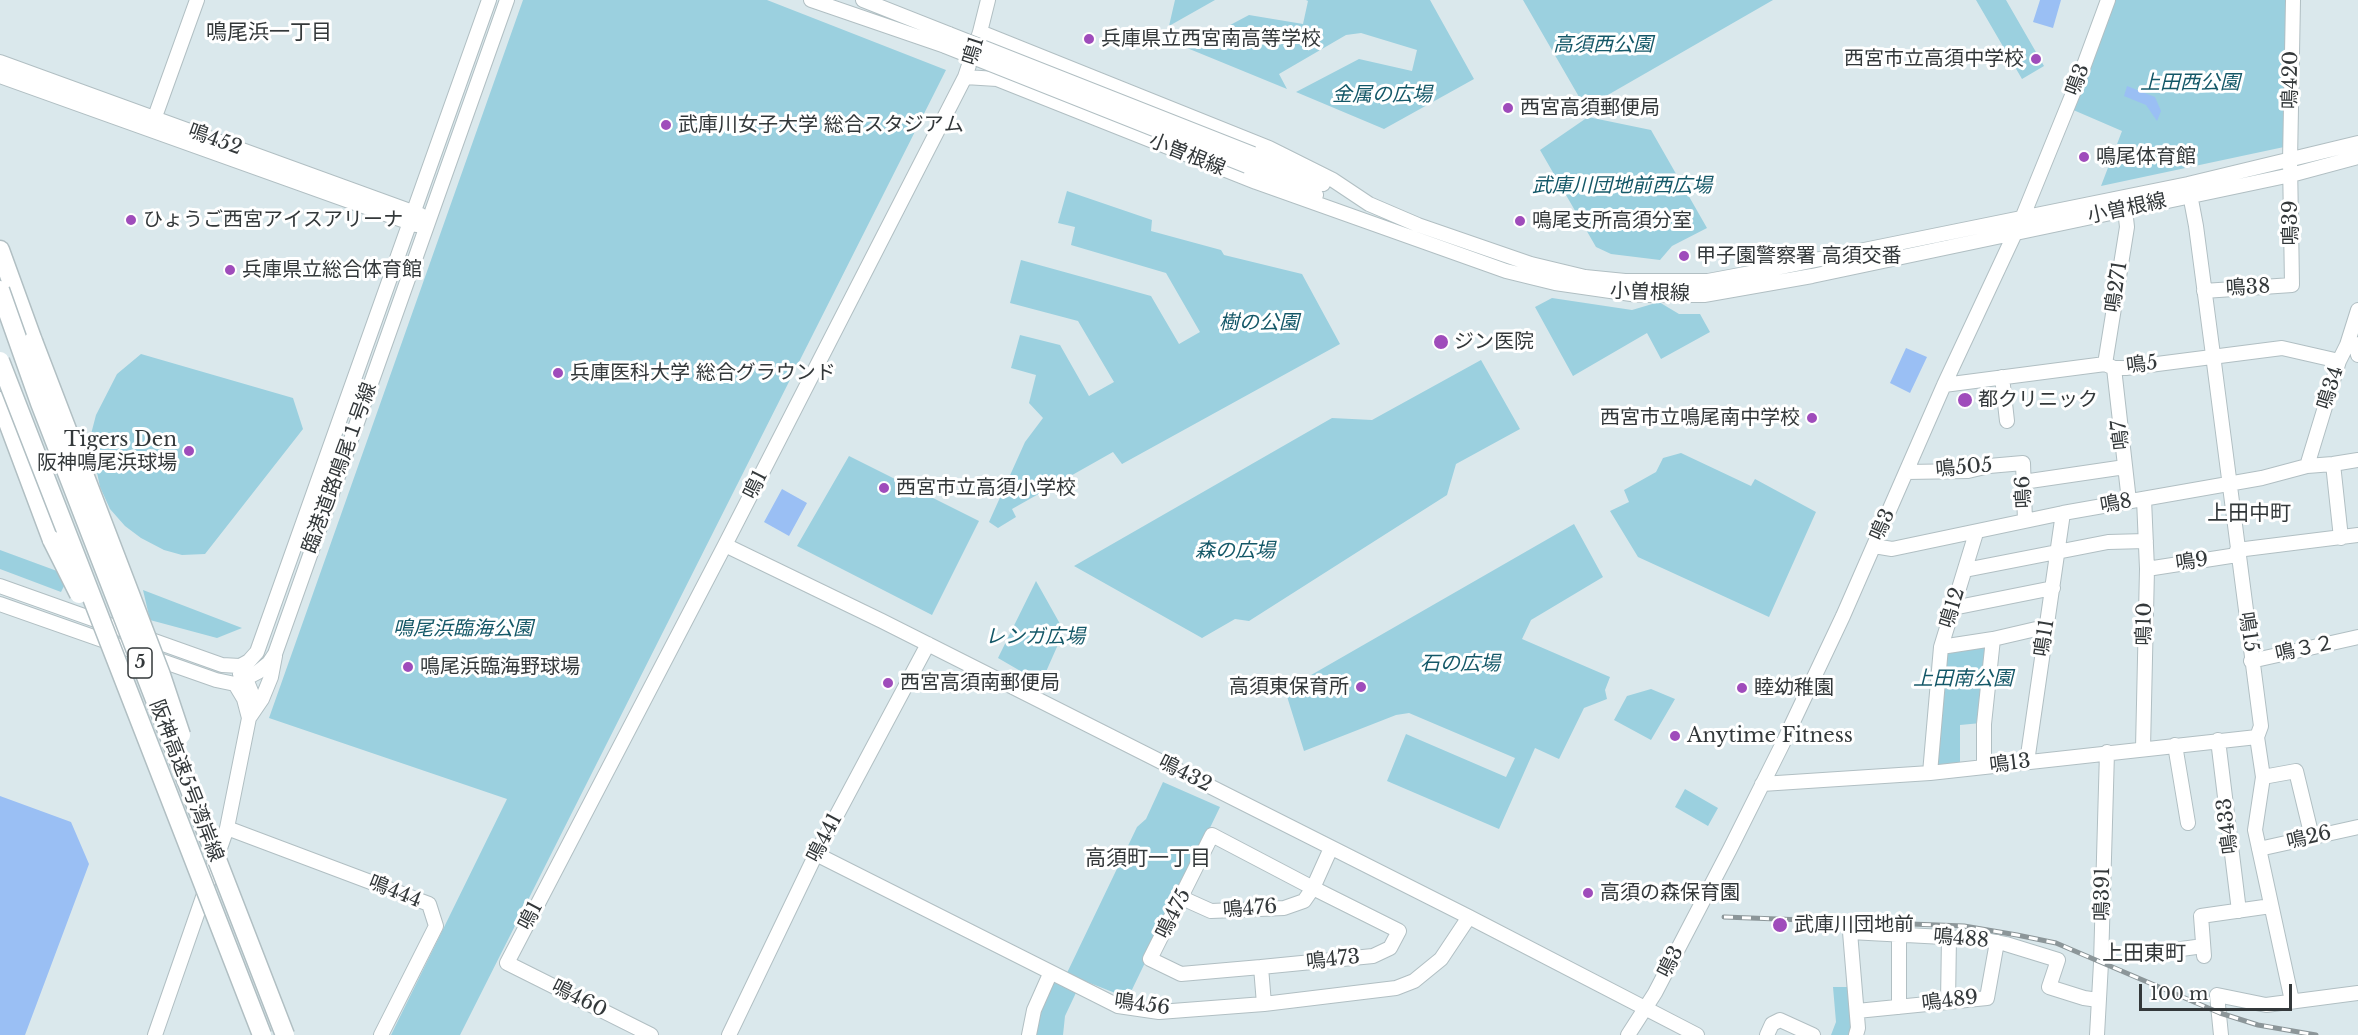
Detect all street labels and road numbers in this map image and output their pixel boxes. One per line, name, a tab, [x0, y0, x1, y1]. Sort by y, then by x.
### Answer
street label: 鳴1	[958, 34, 990, 68]
street label: 鳴420	[2278, 51, 2304, 109]
street label: 鳴3	[2061, 61, 2095, 99]
street label: 鳴452	[185, 119, 245, 161]
street label: 小曽根線	[1145, 129, 1229, 181]
street label: 小曽根線	[2085, 189, 2169, 229]
street label: 鳴39	[2279, 200, 2303, 246]
street label: 鳴271	[2101, 260, 2133, 314]
street label: 鳴38	[2225, 275, 2271, 301]
street label: 小曽根線	[1610, 280, 1690, 306]
street label: 鳴5	[2125, 351, 2159, 379]
street label: 鳴34	[2313, 363, 2349, 413]
street label: 臨港道路鳴尾１号線	[298, 379, 382, 557]
street label: 鳴7	[2107, 419, 2135, 451]
street label: 鳴505	[1935, 454, 1993, 482]
street label: 鳴1	[739, 467, 773, 503]
street label: 鳴6	[2011, 475, 2037, 509]
street label: 鳴8	[2098, 489, 2134, 519]
street label: 鳴3	[1865, 505, 1901, 545]
street label: 鳴9	[2174, 548, 2210, 576]
street label: 鳴12	[1935, 585, 1971, 631]
street label: 鳴10	[2133, 602, 2157, 646]
street label: 鳴15	[2233, 610, 2263, 654]
street label: 鳴11	[2030, 617, 2060, 659]
street label: 鳴３２	[2273, 631, 2337, 667]
road number: 5	[128, 648, 152, 678]
street label: 阪神高速5号湾岸線	[144, 697, 228, 865]
street label: 鳴13	[1988, 750, 2032, 778]
street label: 鳴432	[1154, 751, 1216, 797]
street label: 鳴433	[2213, 797, 2243, 855]
street label: 鳴441	[802, 809, 848, 867]
street label: 鳴26	[2284, 821, 2334, 855]
street label: 鳴391	[2091, 867, 2115, 921]
street label: 鳴444	[365, 871, 425, 913]
street label: 鳴475	[1151, 885, 1197, 943]
street label: 鳴476	[1222, 895, 1278, 923]
street label: 鳴1	[514, 898, 548, 934]
street label: 鳴488	[1932, 925, 1990, 953]
street label: 鳴3	[1653, 942, 1689, 982]
street label: 鳴473	[1305, 945, 1361, 975]
street label: 鳴460	[547, 975, 611, 1023]
street label: 鳴489	[1920, 986, 1980, 1016]
street label: 鳴456	[1113, 989, 1171, 1021]

